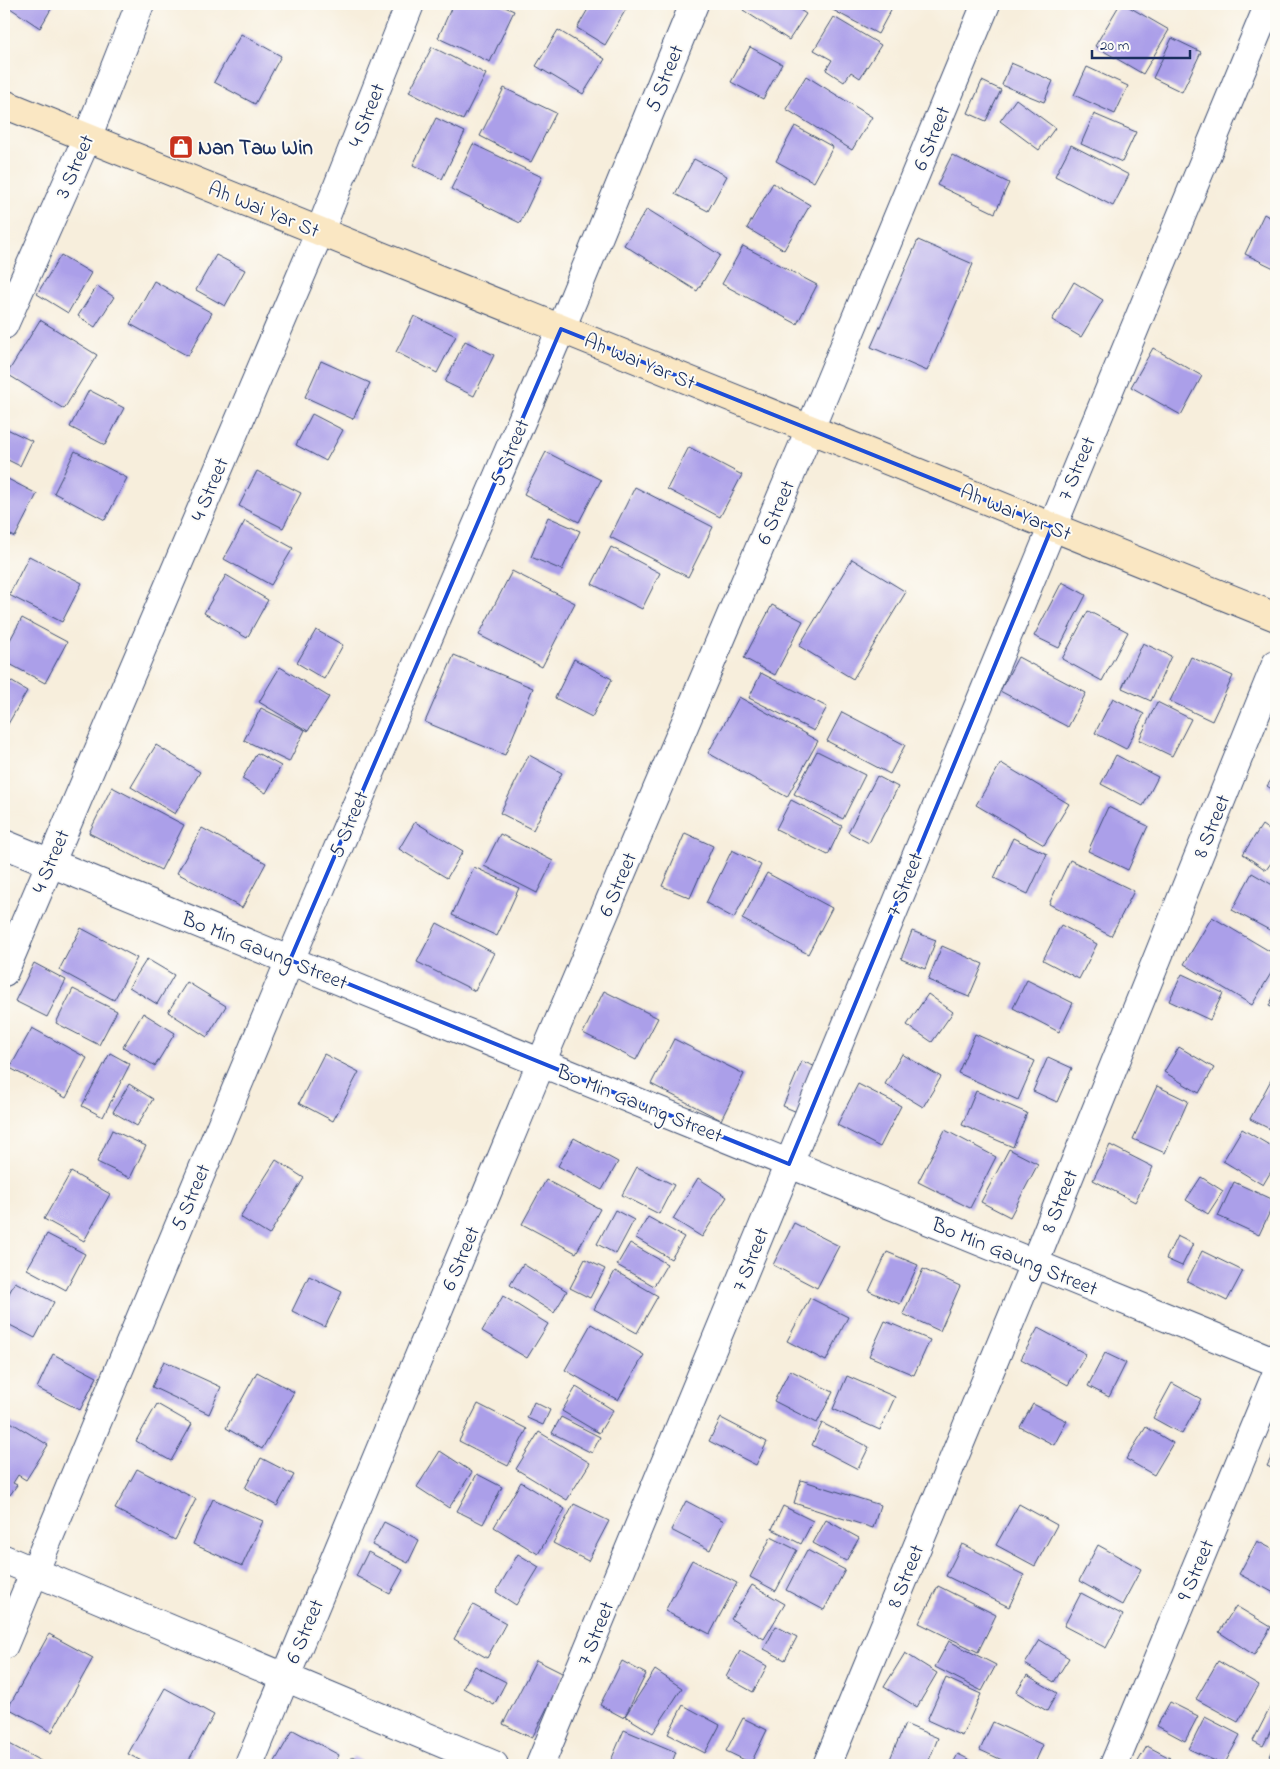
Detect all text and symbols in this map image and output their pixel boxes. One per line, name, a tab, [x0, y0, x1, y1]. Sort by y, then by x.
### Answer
scale bar	[1092, 28, 1190, 60]
text: 20 m	[1100, 35, 1130, 57]
street label: 5 Street	[639, 41, 693, 117]
street label: 4 Street	[341, 79, 394, 152]
street label: 6 Street	[906, 102, 959, 176]
street label: 3 Street	[49, 130, 103, 203]
shop icon: Nan Taw Win	[168, 134, 194, 160]
place label: Nan Taw Win	[198, 134, 313, 164]
street label: Ah Wai Yar St	[203, 175, 324, 247]
street label: Ah Wai Yar St	[579, 327, 700, 399]
street label: 5 Street	[483, 415, 538, 491]
street label: 7 Street	[1051, 432, 1105, 505]
street label: 4 Street	[184, 453, 238, 526]
street label: 6 Street	[750, 476, 804, 550]
street label: Ah Wai Yar St	[955, 478, 1076, 550]
street label: 5 Street	[322, 787, 377, 863]
street label: 8 Street	[1187, 791, 1239, 863]
street label: 4 Street	[25, 825, 79, 898]
street label: 6 Street	[592, 848, 646, 922]
street label: 7 Street	[879, 848, 932, 921]
street label: Bo Min Gaung Street	[175, 904, 352, 1001]
street label: Bo Min Gaung Street	[550, 1057, 727, 1154]
street label: 5 Street	[164, 1160, 219, 1236]
street label: 8 Street	[1035, 1166, 1087, 1238]
street label: Bo Min Gaung Street	[925, 1210, 1102, 1307]
street label: 6 Street	[435, 1222, 489, 1296]
street label: 7 Street	[725, 1223, 778, 1296]
street label: 9 Street	[1170, 1535, 1223, 1606]
street label: 8 Street	[881, 1541, 933, 1613]
street label: 6 Street	[279, 1595, 333, 1669]
street label: 7 Street	[570, 1597, 623, 1670]

